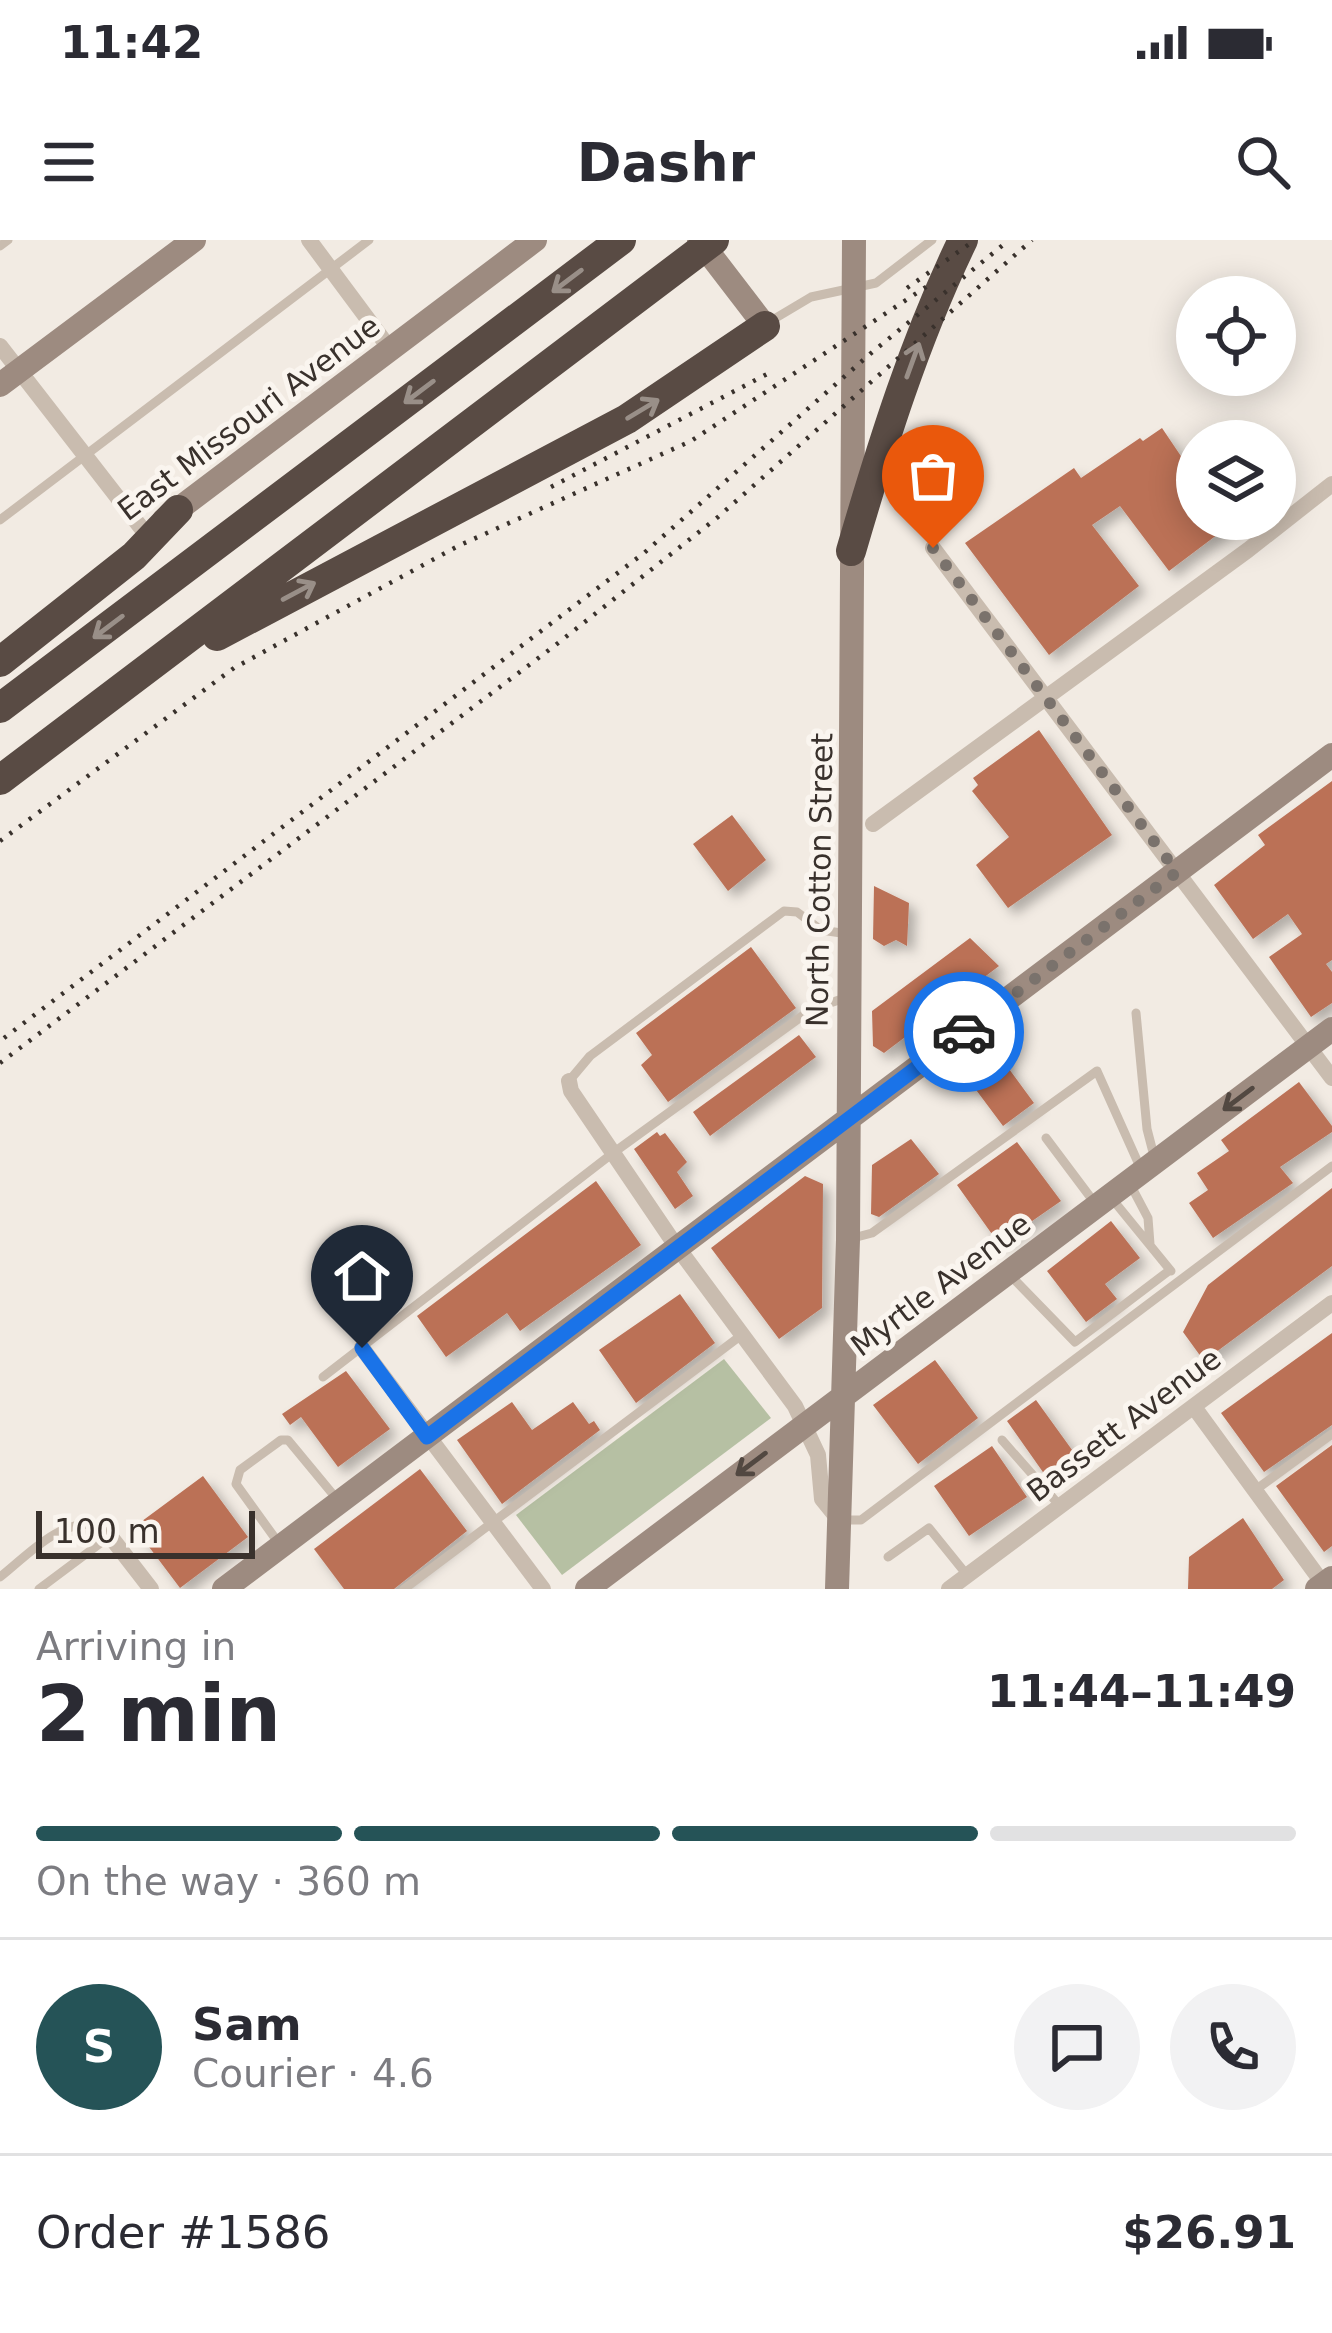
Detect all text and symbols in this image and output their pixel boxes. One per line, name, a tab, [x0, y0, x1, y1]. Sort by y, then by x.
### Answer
text: 11:42	[60, 16, 203, 69]
icon: menu	[36, 129, 102, 195]
icon: search	[1230, 129, 1296, 195]
text: Dashr	[577, 131, 755, 194]
one-way arrow	[551, 268, 584, 293]
map controls	[1176, 276, 1296, 540]
button: locate	[1176, 276, 1296, 396]
street label: East Missouri Avenue	[111, 308, 387, 528]
one-way arrow	[904, 342, 925, 379]
one-way arrow	[403, 379, 436, 405]
one-way arrow	[626, 397, 660, 421]
button: layers	[1176, 420, 1296, 540]
pin	[882, 425, 984, 548]
icon: bag	[900, 443, 966, 509]
one-way arrow	[280, 579, 316, 602]
one-way arrow	[92, 613, 124, 639]
street label: North Cotton Street	[799, 732, 840, 1027]
courier	[904, 972, 1024, 1092]
icon: car	[931, 999, 997, 1065]
one-way arrow	[1223, 1086, 1255, 1112]
street label: Myrtle Avenue	[844, 1206, 1037, 1363]
pin	[311, 1225, 413, 1348]
icon: home	[329, 1243, 395, 1309]
street label: Bassett Avenue	[1020, 1340, 1227, 1509]
one-way arrow	[736, 1450, 768, 1476]
scale bar	[36, 1505, 255, 1558]
text: 100 m	[54, 1512, 160, 1551]
text: Arriving in	[36, 1624, 236, 1669]
text: 11:44–11:49	[987, 1665, 1296, 1718]
text: 2 min	[36, 1669, 281, 1759]
text: On the way · 360 m	[36, 1859, 421, 1904]
button: chat	[1014, 1984, 1140, 2110]
button: phone	[1170, 1984, 1296, 2110]
text: Sam	[192, 1998, 302, 2051]
text: S	[83, 2020, 115, 2073]
text: Courier · 4.6	[192, 2051, 434, 2096]
text: Order #1586	[36, 2206, 330, 2259]
text: $26.91	[1122, 2206, 1296, 2259]

